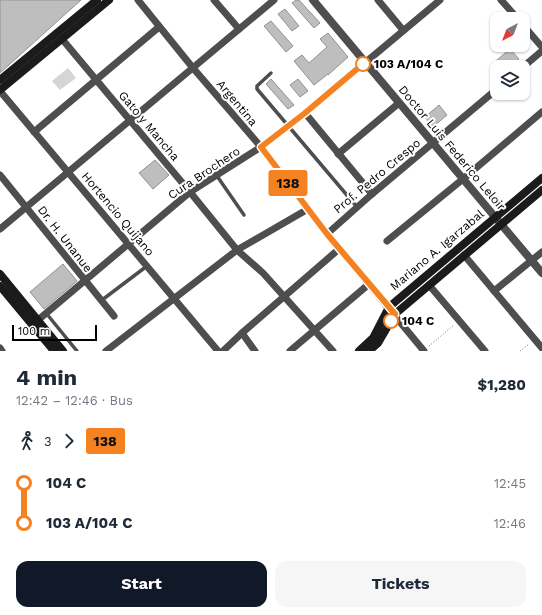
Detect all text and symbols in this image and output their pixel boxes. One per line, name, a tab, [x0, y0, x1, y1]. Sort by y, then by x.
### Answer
north arrow	[490, 12, 530, 52]
map controls	[490, 12, 530, 100]
marker: 103 A/104 C	[355, 56, 371, 72]
place label: 103 A/104 C	[374, 57, 443, 71]
button: layers	[490, 60, 530, 100]
street label: Argentina	[214, 77, 260, 129]
street label: Doctor Luis Federico Leloir	[396, 83, 508, 213]
street label: Gato y Mancha	[116, 88, 182, 164]
street label: Prof. Pedro Crespo	[331, 136, 423, 216]
street label: Cura Brochero	[165, 144, 243, 202]
street label: Hortencio Quijano	[79, 169, 157, 259]
line badge: 138	[265, 170, 311, 196]
text: 138	[276, 175, 300, 191]
street label: Dr. H. Unanue	[35, 203, 95, 275]
street label: Mariano A. Igarzabal	[387, 206, 487, 293]
marker: 104 C	[383, 313, 399, 329]
place label: 104 C	[402, 314, 434, 328]
scale bar	[12, 323, 97, 342]
text: 100 m	[18, 325, 50, 338]
text: 4 min	[16, 365, 77, 390]
text: $1,280	[478, 376, 526, 394]
text: 12:42 – 12:46 · Bus	[16, 393, 133, 408]
icon: walk	[16, 430, 38, 452]
icon: forward	[58, 430, 80, 452]
text: 138	[94, 433, 117, 449]
text: 3	[44, 434, 52, 449]
text: 104 C	[46, 474, 86, 492]
text: 12:45	[494, 476, 526, 491]
text: 103 A/104 C	[46, 514, 132, 532]
text: 12:46	[494, 516, 526, 531]
button: Start	[16, 561, 267, 607]
button: Tickets	[275, 561, 526, 607]

